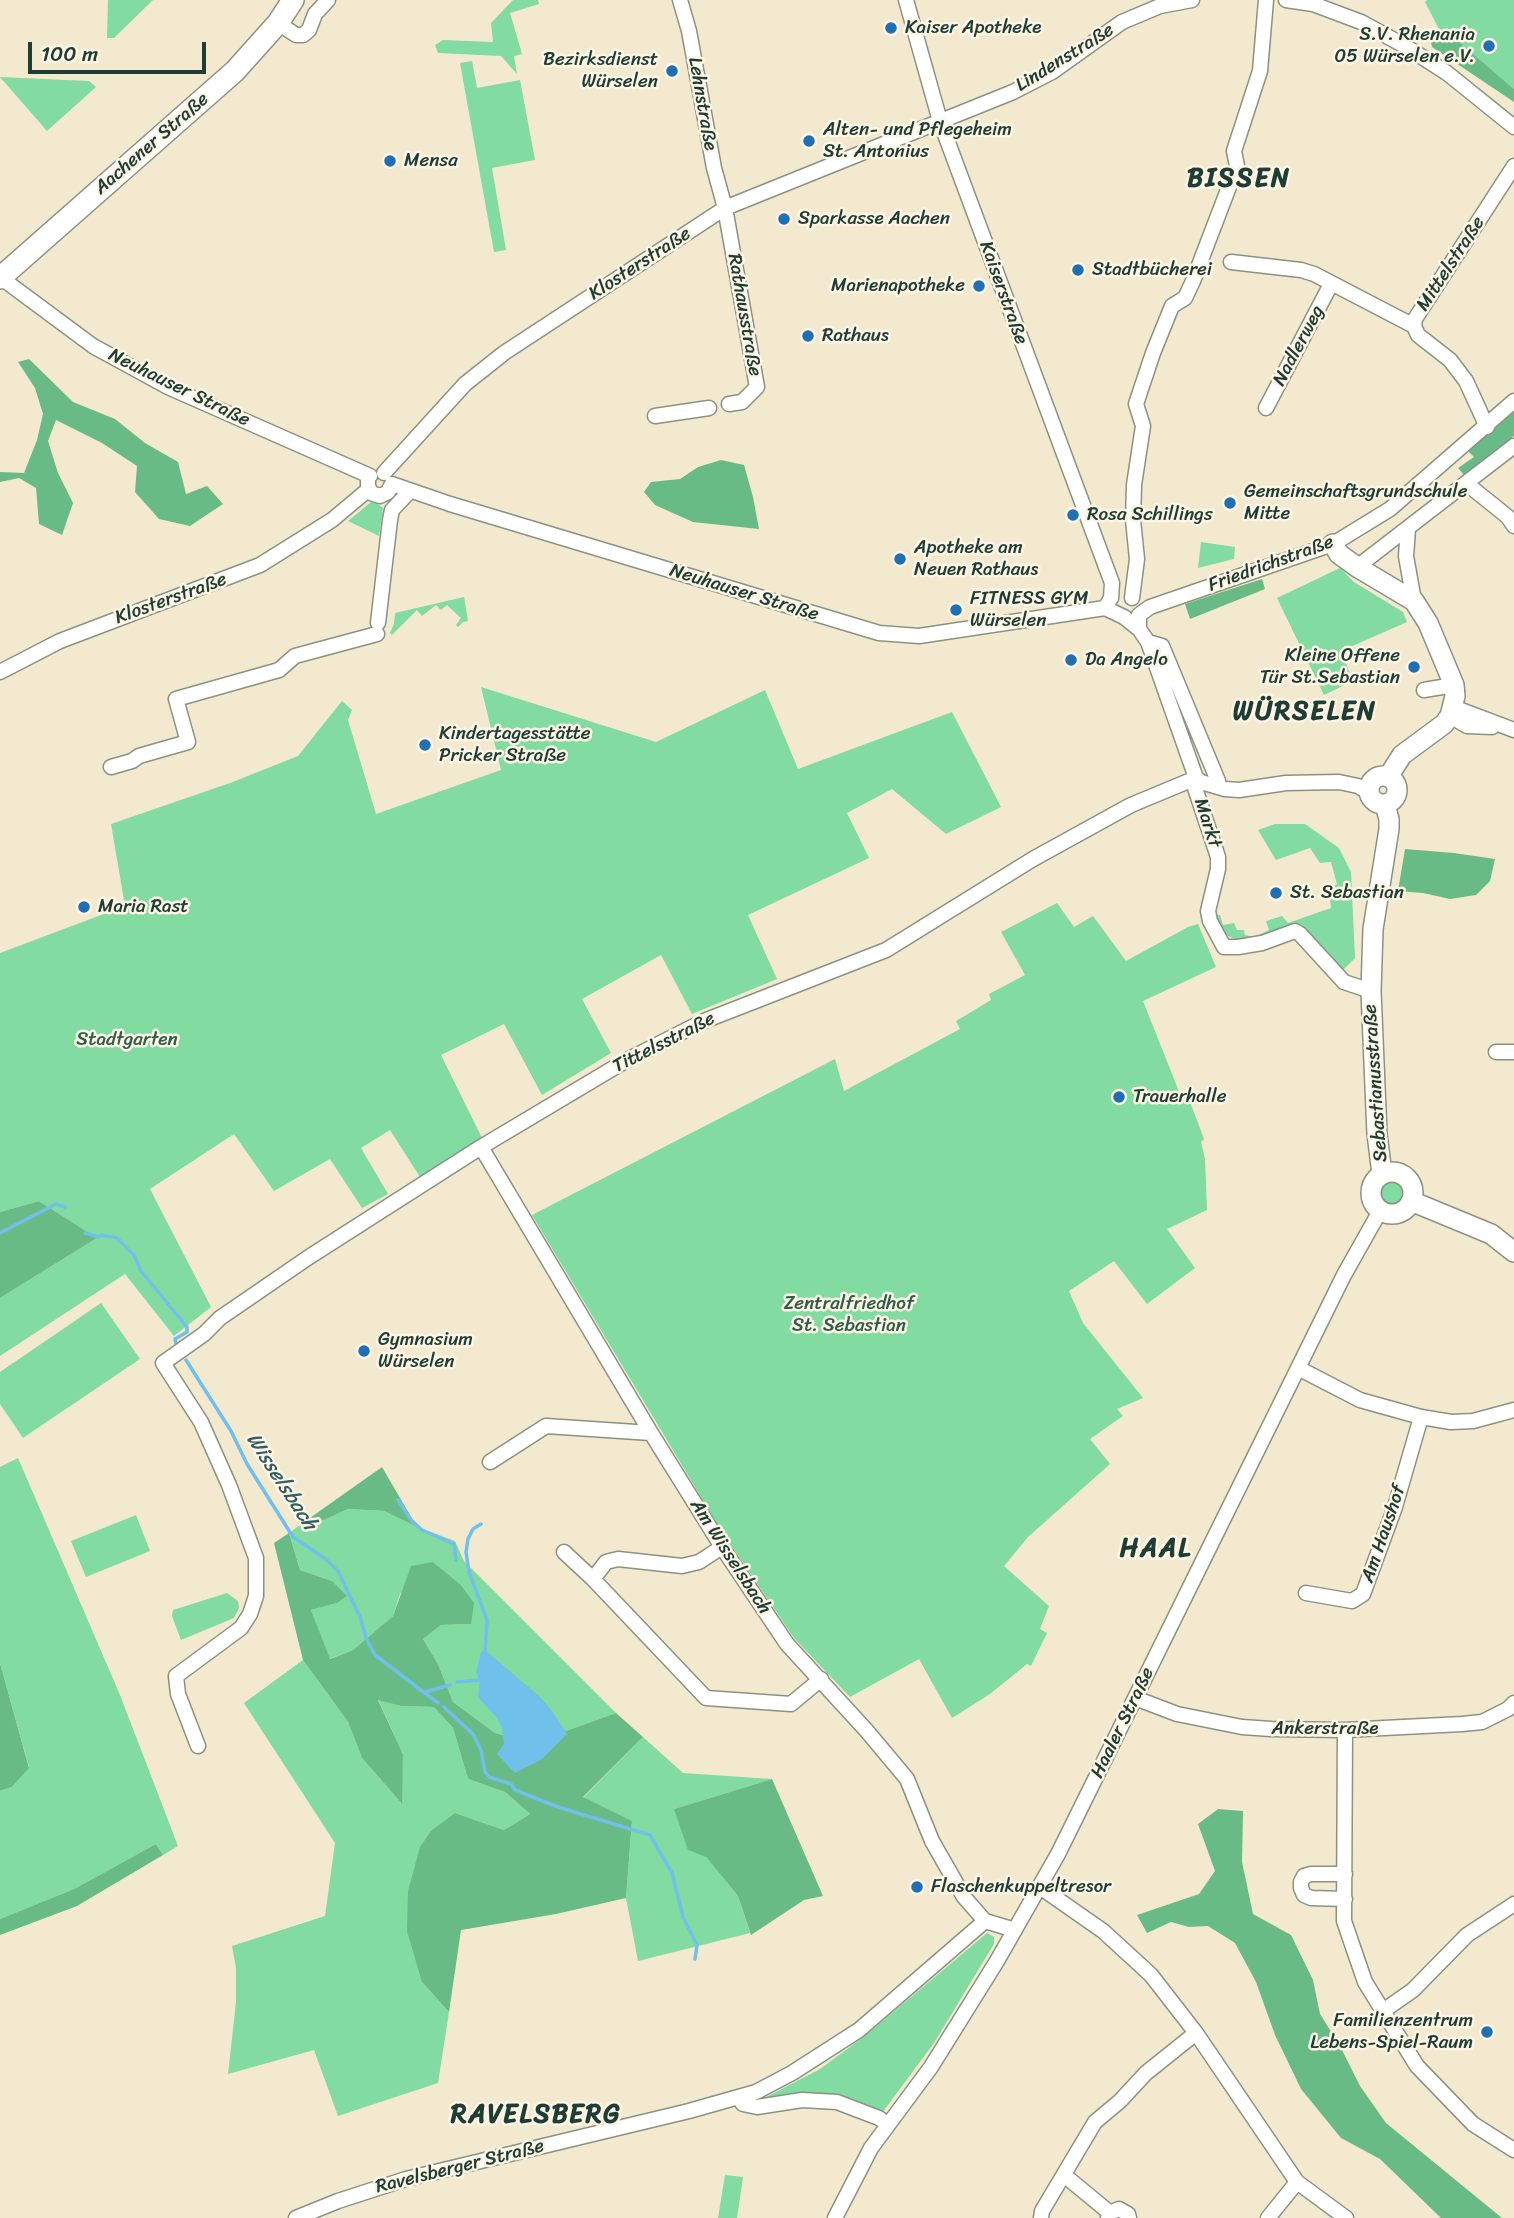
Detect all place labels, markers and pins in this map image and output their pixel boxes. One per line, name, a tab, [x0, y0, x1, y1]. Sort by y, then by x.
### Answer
place label: Kaiser Apotheke	[905, 17, 1041, 39]
marker: Kaiser Apotheke	[883, 20, 899, 36]
place label: S.V. Rhenania 05 Würselen e.V.	[1334, 24, 1475, 68]
marker: S.V. Rhenania 05 Würselen e.V.	[1481, 38, 1497, 54]
place label: Bezirksdienst Würselen	[543, 49, 658, 93]
marker: Bezirksdienst Würselen	[664, 63, 680, 79]
place label: Alten- und Pflegeheim St. Antonius	[823, 119, 1012, 163]
marker: Alten- und Pflegeheim St. Antonius	[801, 133, 817, 149]
place label: Mensa	[404, 150, 458, 172]
marker: Mensa	[382, 153, 398, 169]
place label: Sparkasse Aachen	[798, 208, 950, 230]
marker: Sparkasse Aachen	[776, 211, 792, 227]
place label: Stadtbücherei	[1092, 259, 1212, 281]
marker: Stadtbücherei	[1070, 262, 1086, 278]
place label: Marienapotheke	[831, 275, 965, 297]
marker: Marienapotheke	[971, 278, 987, 294]
place label: Rathaus	[822, 325, 889, 347]
marker: Rathaus	[800, 328, 816, 344]
place label: Gemeinschaftsgrundschule Mitte	[1244, 481, 1467, 525]
marker: Gemeinschaftsgrundschule Mitte	[1222, 495, 1238, 511]
place label: Rosa Schillings	[1087, 504, 1213, 526]
marker: Rosa Schillings	[1065, 507, 1081, 523]
place label: Apotheke am Neuen Rathaus	[914, 537, 1038, 581]
marker: Apotheke am Neuen Rathaus	[892, 551, 908, 567]
place label: FITNESS GYM Würselen	[970, 588, 1088, 632]
marker: FITNESS GYM Würselen	[948, 602, 964, 618]
place label: Kleine Offene Tür St.Sebastian	[1260, 645, 1400, 689]
place label: Da Angelo	[1085, 649, 1168, 671]
marker: Da Angelo	[1063, 652, 1079, 668]
marker: Kleine Offene Tür St.Sebastian	[1406, 659, 1422, 675]
place label: Kindertagesstätte Pricker Straße	[439, 723, 591, 767]
marker: Kindertagesstätte Pricker Straße	[417, 737, 433, 753]
place label: St. Sebastian	[1290, 882, 1404, 904]
marker: St. Sebastian	[1268, 885, 1284, 901]
place label: Maria Rast	[98, 896, 189, 918]
marker: Maria Rast	[76, 899, 92, 915]
place label: Trauerhalle	[1133, 1086, 1226, 1108]
marker: Trauerhalle	[1111, 1089, 1127, 1105]
place label: Gymnasium Würselen	[378, 1329, 473, 1373]
marker: Gymnasium Würselen	[356, 1343, 372, 1359]
place label: Flaschenkuppeltresor	[931, 1876, 1111, 1898]
marker: Flaschenkuppeltresor	[909, 1879, 925, 1895]
place label: Familienzentrum Lebens-Spiel-Raum	[1310, 2010, 1473, 2054]
marker: Familienzentrum Lebens-Spiel-Raum	[1479, 2024, 1495, 2040]

